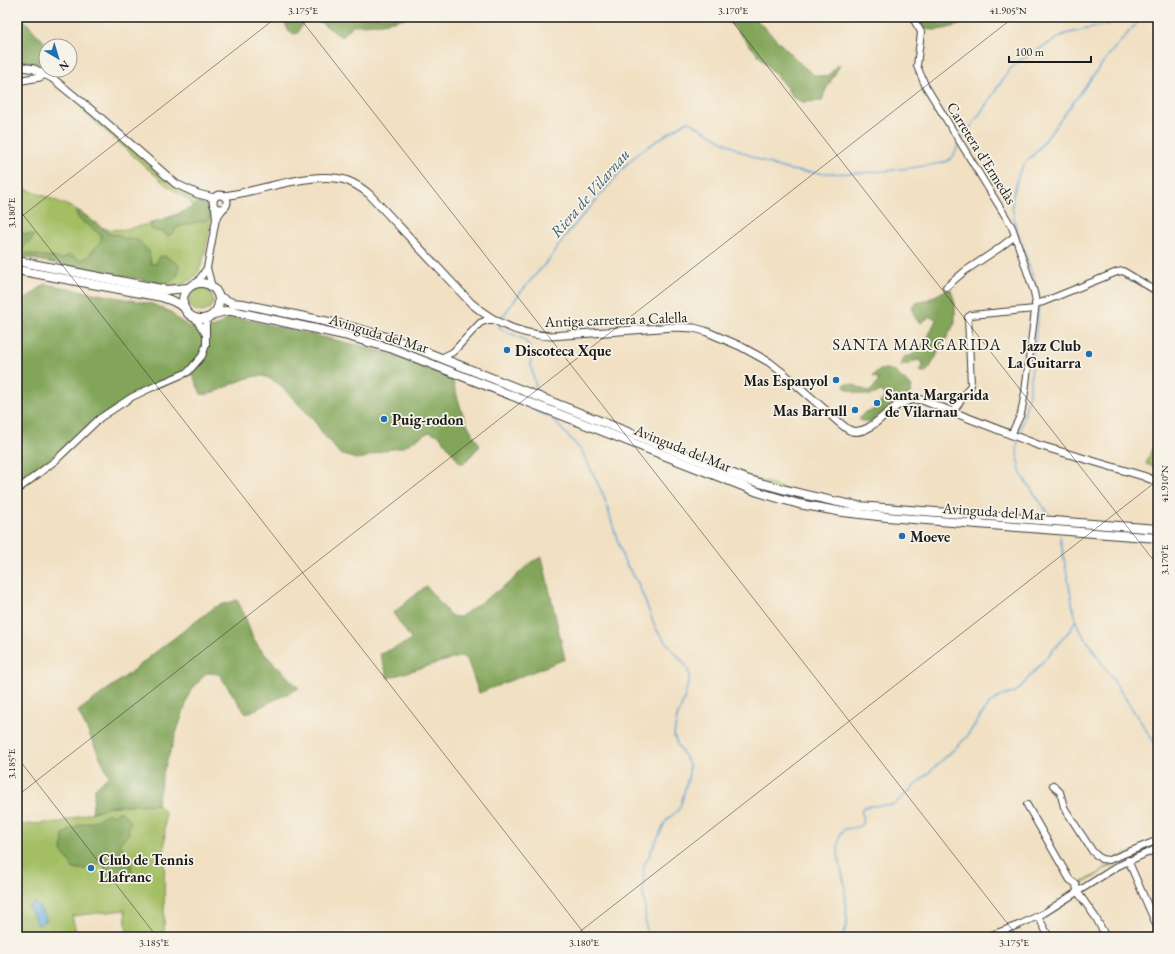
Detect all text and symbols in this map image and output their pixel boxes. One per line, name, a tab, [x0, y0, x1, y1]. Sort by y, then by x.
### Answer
text: 3.175°E	[288, 4, 318, 17]
text: 3.170°E	[718, 4, 748, 17]
text: 41.905°N	[989, 4, 1027, 17]
north arrow	[38, 38, 78, 78]
scale bar	[1009, 38, 1091, 64]
text: 100 m	[1015, 44, 1045, 60]
text: N	[56, 58, 72, 74]
street label: Carretera d'Ermedàs	[943, 98, 1021, 208]
water label: Riera de Vilarnau	[546, 144, 634, 242]
text: 3.180°E	[5, 198, 18, 228]
street label: Antiga carretera a Calella	[543, 307, 688, 331]
street label: Avinguda del Mar	[326, 309, 431, 357]
district label: SANTA MARGARIDA	[833, 334, 1001, 355]
place label: Jazz Club La Guitarra	[1007, 336, 1081, 372]
place label: Discoteca Xque	[515, 341, 611, 360]
marker: Discoteca Xque	[502, 345, 512, 355]
marker: Jazz Club La Guitarra	[1084, 349, 1094, 359]
place label: Mas Espanyol	[744, 371, 829, 390]
marker: Mas Espanyol	[831, 375, 841, 385]
place label: Santa Margarida de Vilarnau	[885, 385, 989, 421]
marker: Santa Margarida de Vilarnau	[872, 398, 882, 408]
place label: Mas Barrull	[773, 401, 848, 420]
marker: Mas Barrull	[850, 405, 860, 415]
place label: Puig-rodon	[392, 410, 464, 429]
marker: Puig-rodon	[379, 414, 389, 424]
street label: Avinguda del Mar	[631, 420, 734, 476]
text: 41.910°N	[1158, 465, 1171, 503]
street label: Avinguda del Mar	[941, 498, 1046, 524]
place label: Moeve	[910, 527, 950, 546]
marker: Moeve	[897, 531, 907, 541]
text: 3.170°E	[1158, 545, 1171, 575]
text: 3.185°E	[5, 749, 18, 779]
place label: Club de Tennis Llafranc	[99, 850, 194, 886]
marker: Club de Tennis Llafranc	[86, 863, 96, 873]
text: 3.185°E	[139, 936, 169, 949]
text: 3.180°E	[569, 936, 599, 949]
text: 3.175°E	[999, 936, 1029, 949]

